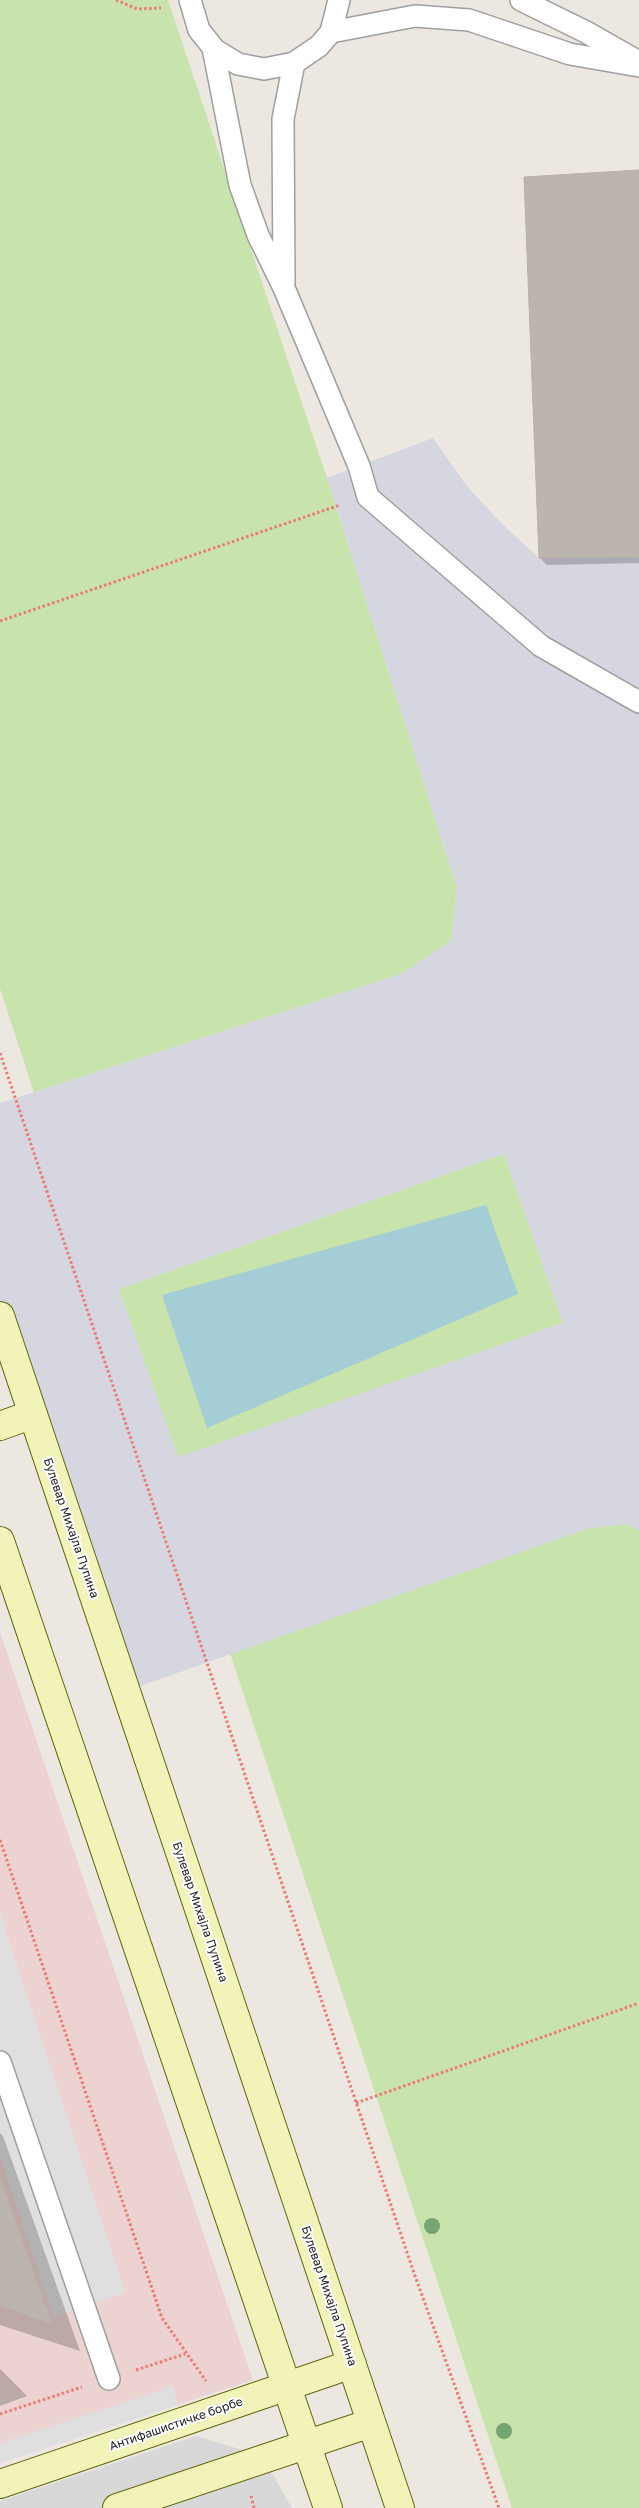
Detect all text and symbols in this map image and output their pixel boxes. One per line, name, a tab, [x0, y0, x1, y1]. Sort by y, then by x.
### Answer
street label: Булевар Михајла Пупина	[40, 1456, 102, 1600]
street label: Булевар Михајла Пупина	[169, 1840, 231, 1984]
street label: Булевар Михајла Пупина	[298, 2224, 360, 2368]
street label: Антифашистичке борбе	[107, 2394, 245, 2454]

